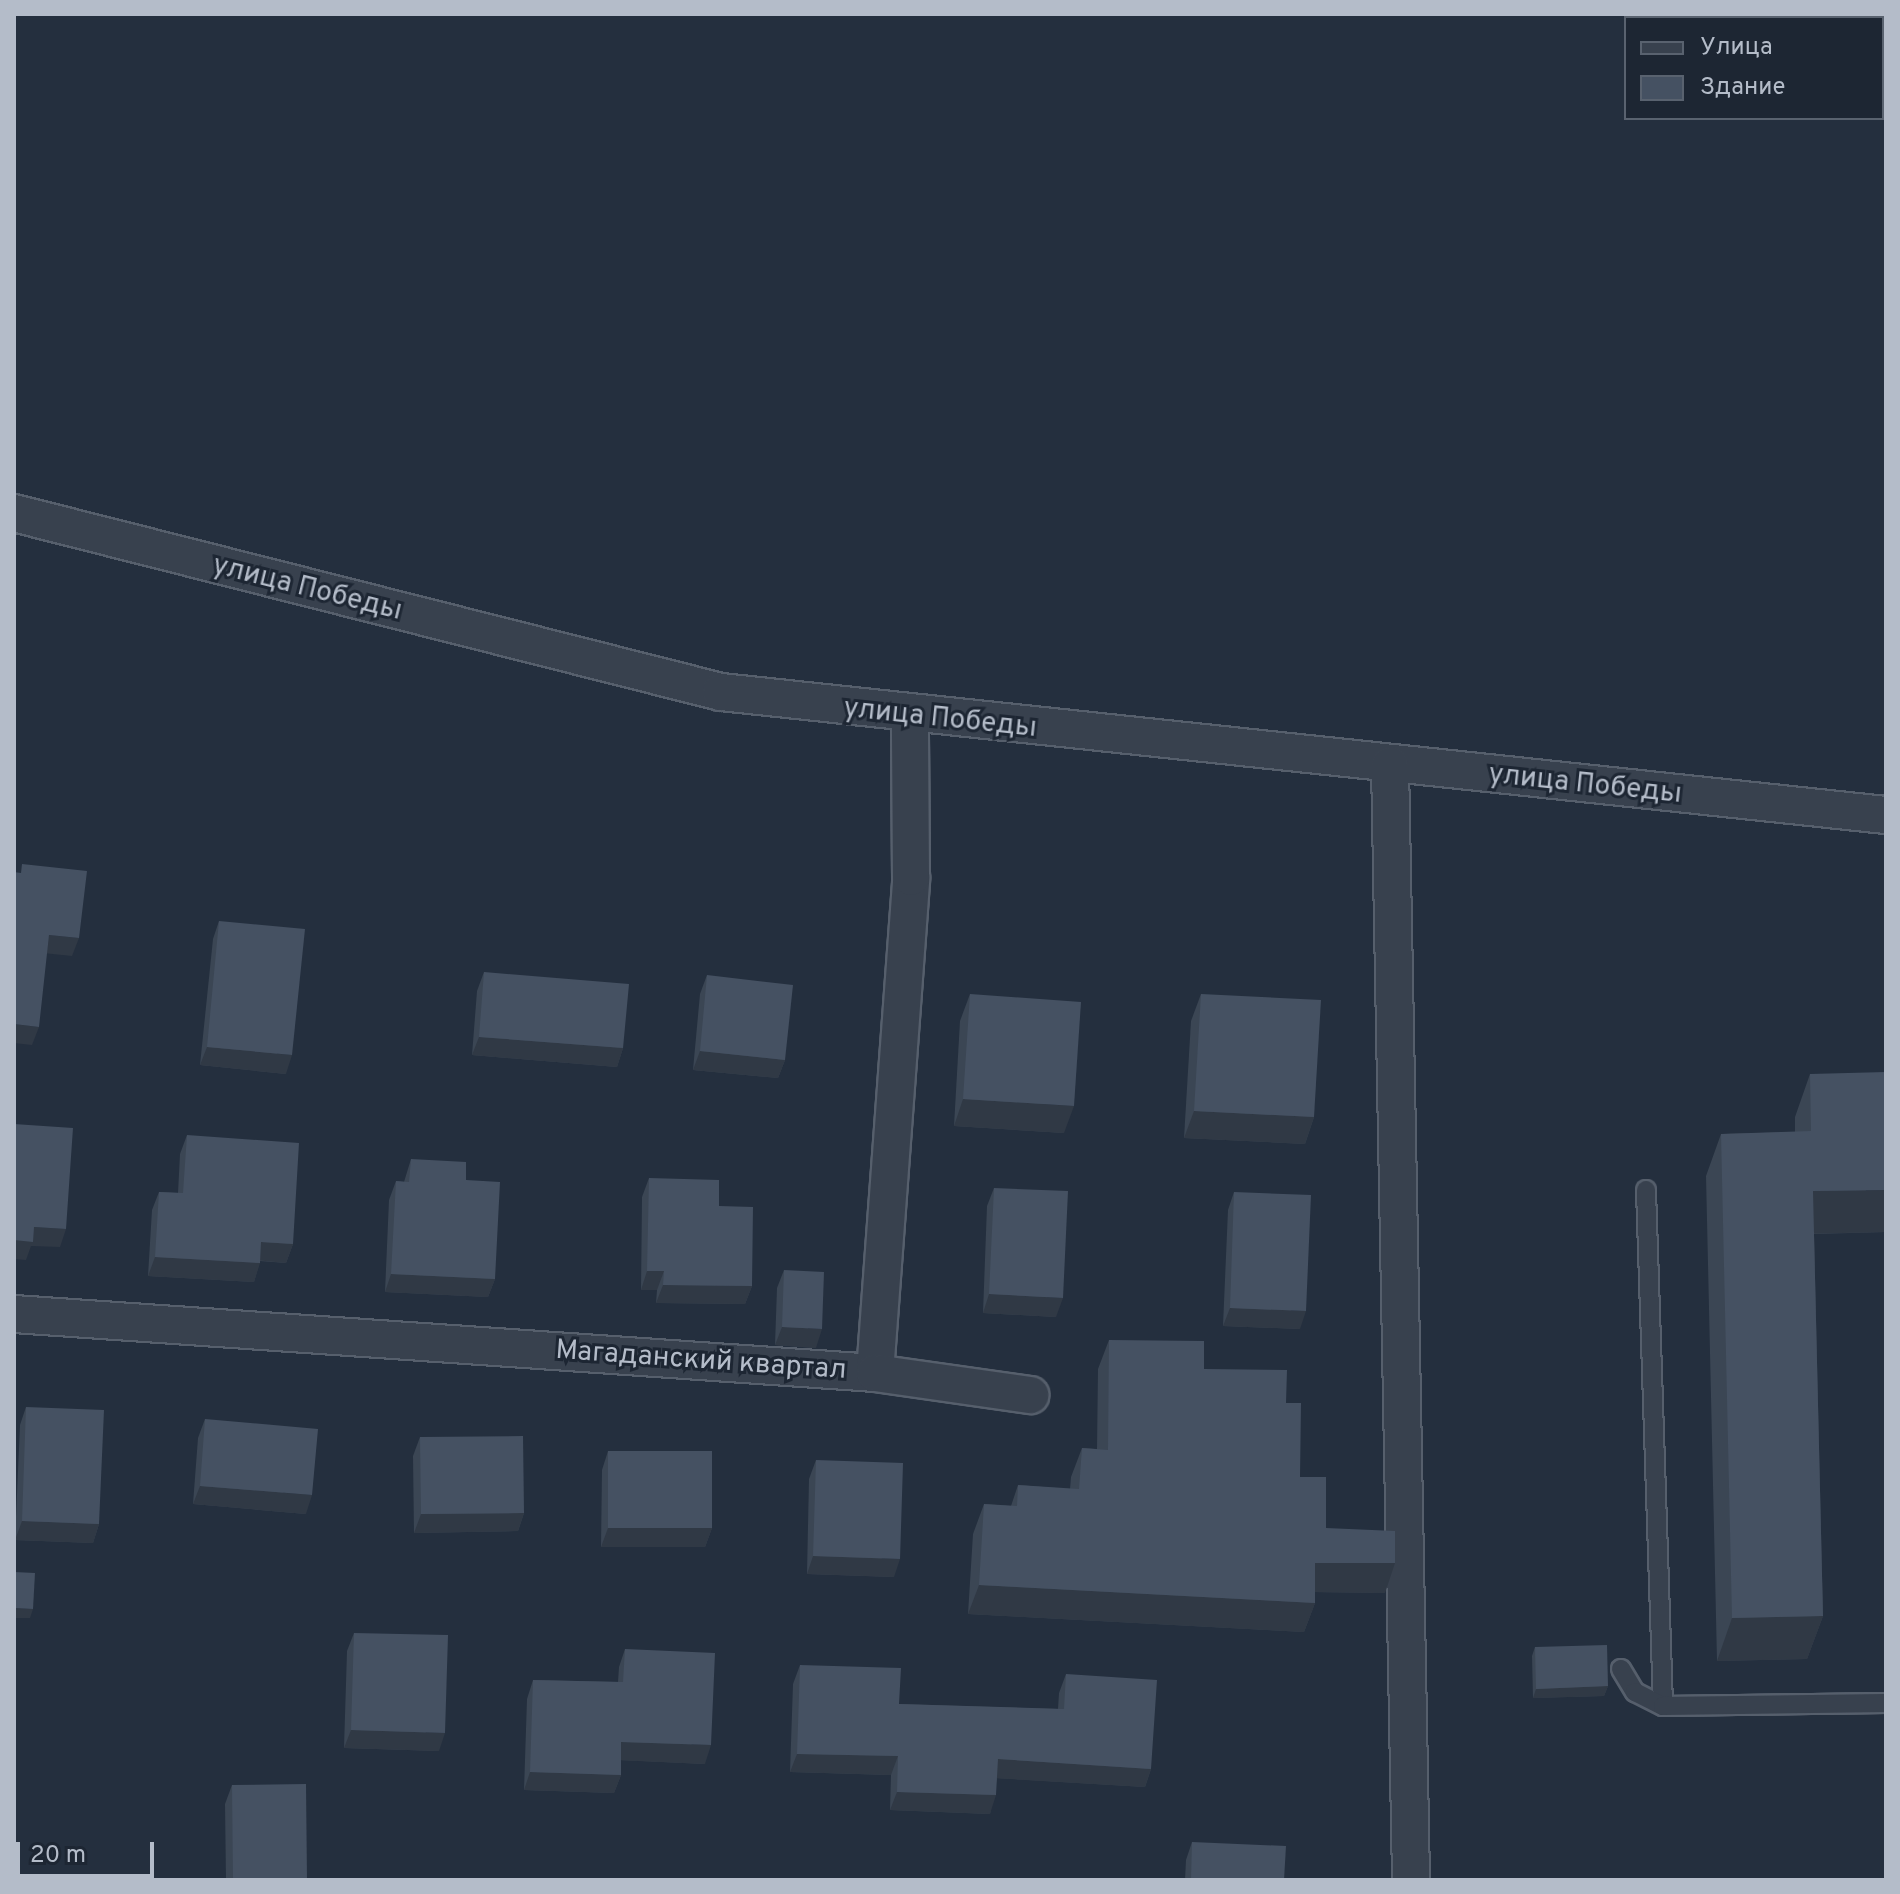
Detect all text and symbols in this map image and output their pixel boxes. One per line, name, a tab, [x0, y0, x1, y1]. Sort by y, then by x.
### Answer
legend	[1624, 16, 1884, 120]
text: Улица	[1700, 33, 1773, 63]
text: Здание	[1700, 73, 1786, 103]
street label: улица Победы	[209, 549, 405, 629]
street label: улица Победы	[842, 692, 1038, 746]
street label: улица Победы	[1487, 758, 1683, 812]
street label: Магаданский квартал	[554, 1334, 848, 1388]
scale bar	[20, 1826, 158, 1876]
text: 20 m	[30, 1841, 86, 1871]

